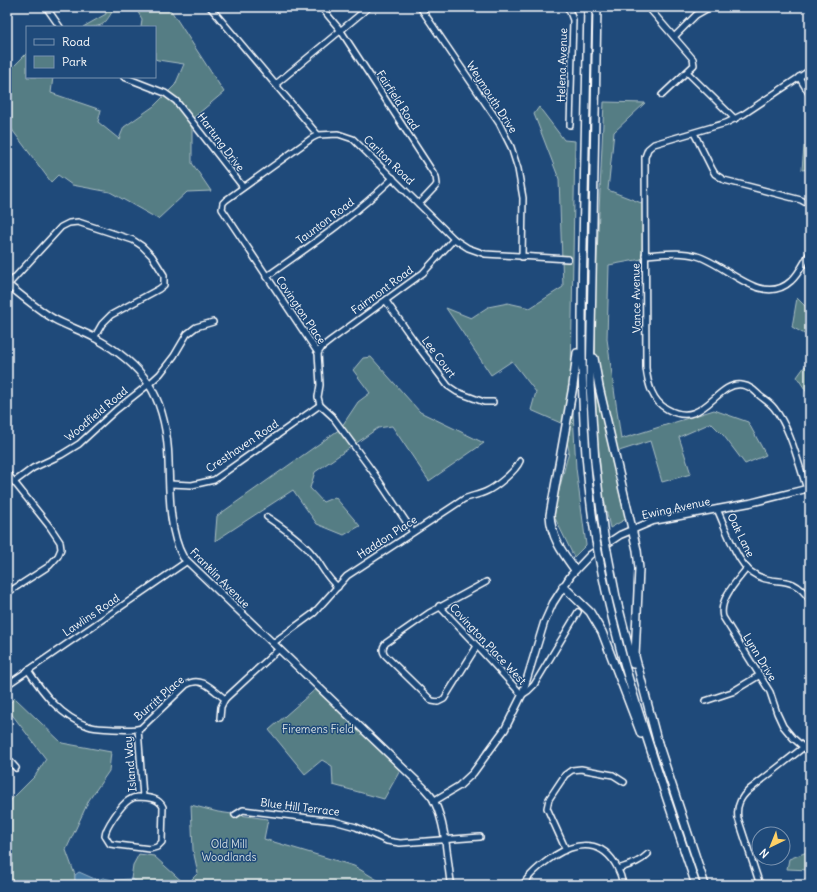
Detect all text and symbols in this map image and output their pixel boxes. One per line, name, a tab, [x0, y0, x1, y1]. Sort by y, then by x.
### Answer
legend	[26, 26, 156, 78]
street label: Helena Avenue	[554, 28, 570, 102]
text: Road	[62, 34, 90, 49]
text: Park	[62, 54, 87, 69]
street label: Weymouth Drive	[464, 59, 520, 136]
street label: Fairfield Road	[374, 68, 423, 133]
street label: Hartung Drive	[194, 110, 248, 174]
street label: Carlton Road	[361, 132, 418, 188]
street label: Taunton Road	[293, 194, 357, 247]
street label: Fairmont Road	[348, 263, 416, 317]
street label: Vance Avenue	[628, 263, 644, 333]
street label: Covington Place	[273, 273, 329, 347]
street label: Lee Court	[419, 334, 459, 381]
street label: Woodfield Road	[62, 383, 131, 444]
street label: Cresthaven Road	[203, 416, 281, 475]
street label: Ewing Avenue	[641, 494, 711, 522]
street label: Oak Lane	[724, 511, 758, 559]
street label: Haddon Place	[354, 512, 420, 562]
street label: Franklin Avenue	[187, 545, 253, 611]
street label: Lawlins Road	[60, 591, 123, 639]
street label: Covington Place West	[447, 600, 529, 688]
street label: Lynn Drive	[740, 630, 780, 684]
street label: Burritt Place	[131, 672, 187, 724]
park label: Firemens Field	[282, 722, 354, 736]
street label: Island Way	[121, 735, 139, 793]
street label: Blue Hill Terrace	[260, 795, 341, 819]
north arrow	[751, 826, 791, 866]
park label: Old Mill Woodlands	[201, 837, 257, 864]
text: N	[757, 846, 772, 861]

